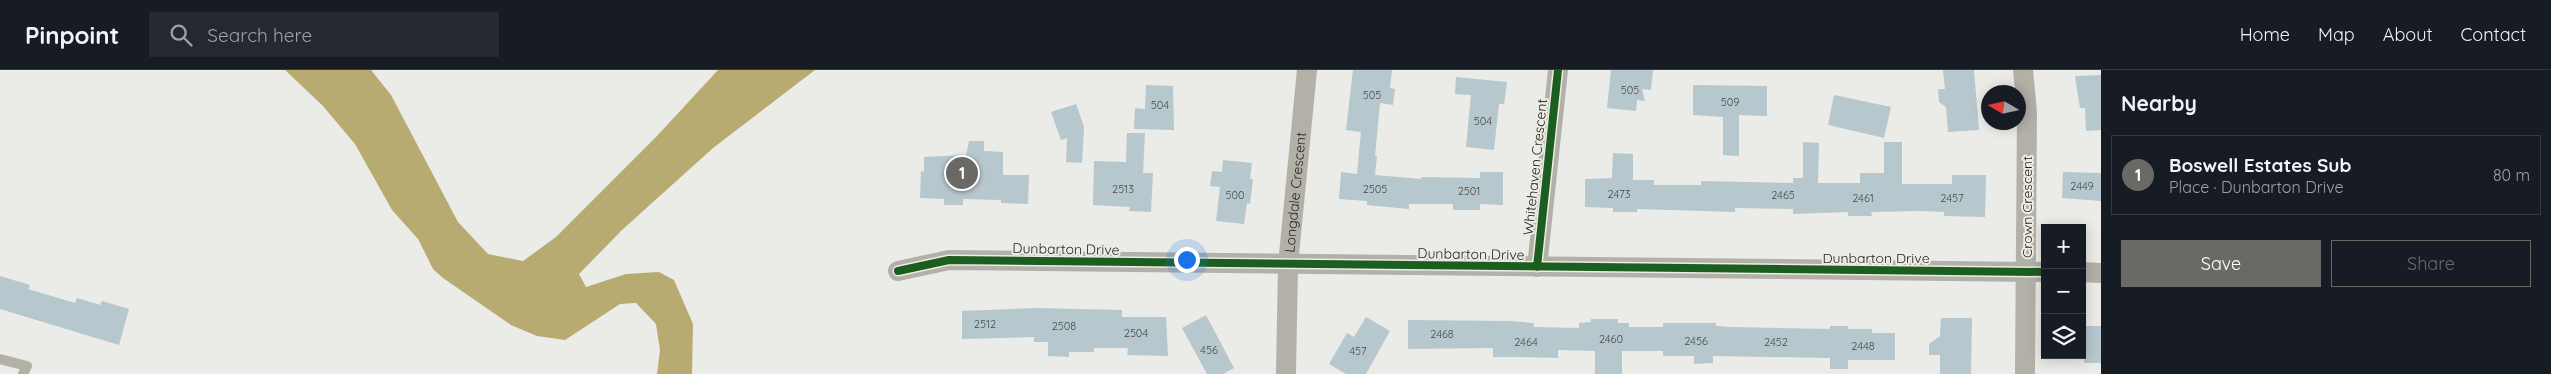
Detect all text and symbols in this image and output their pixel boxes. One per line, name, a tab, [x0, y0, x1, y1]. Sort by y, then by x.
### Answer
search box	[149, 12, 499, 57]
text: Pinpoint	[25, 20, 119, 50]
icon: search	[167, 21, 195, 49]
text: Search here	[207, 23, 312, 47]
text: Home	[2240, 23, 2290, 46]
text: Map	[2318, 23, 2355, 46]
text: About	[2383, 23, 2433, 46]
text: Contact	[2461, 23, 2526, 46]
house number: 505	[1621, 83, 1639, 97]
north arrow	[1981, 85, 2026, 130]
house number: 505	[1363, 88, 1381, 102]
text: Nearby	[2121, 90, 2197, 116]
house number: 509	[1721, 95, 1739, 109]
house number: 504	[1151, 98, 1169, 112]
street label: Whitehaven Crescent	[1519, 98, 1551, 236]
house number: 504	[1474, 114, 1492, 128]
street label: Longdale Crescent	[1280, 131, 1310, 253]
text: Boswell Estates Sub	[2169, 153, 2351, 177]
pin: 1	[946, 154, 978, 192]
street label: Crown Crescent	[2018, 156, 2036, 258]
text: 1	[2135, 165, 2141, 185]
text: 80 m	[2493, 165, 2530, 185]
text: Place · Dunbarton Drive	[2169, 177, 2344, 197]
house number: 2449	[2070, 179, 2094, 193]
house number: 2513	[1112, 182, 1134, 196]
house number: 2505	[1363, 182, 1387, 196]
house number: 2501	[1458, 184, 1480, 198]
house number: 2473	[1608, 187, 1631, 201]
house number: 500	[1225, 188, 1245, 202]
house number: 2465	[1771, 188, 1795, 202]
house number: 2461	[1852, 191, 1874, 205]
house number: 2457	[1940, 191, 1964, 205]
map controls	[2041, 224, 2086, 359]
button: +	[2041, 224, 2086, 269]
street label: Dunbarton Drive	[1012, 239, 1120, 259]
button: Save	[2121, 240, 2321, 287]
button: Share	[2331, 240, 2531, 287]
street label: Dunbarton Drive	[1417, 244, 1525, 264]
your location	[1174, 247, 1200, 273]
street label: Dunbarton Drive	[1822, 249, 1930, 267]
button: −	[2041, 269, 2086, 314]
button: layers	[2041, 314, 2086, 359]
house number: 2512	[974, 317, 996, 331]
house number: 2508	[1052, 319, 1076, 333]
house number: 2504	[1124, 326, 1148, 340]
house number: 2468	[1430, 327, 1454, 341]
house number: 2460	[1599, 332, 1623, 346]
house number: 2456	[1684, 334, 1708, 348]
house number: 2464	[1514, 335, 1538, 349]
house number: 2452	[1764, 335, 1788, 349]
house number: 2448	[1851, 339, 1875, 353]
house number: 456	[1200, 343, 1218, 357]
house number: 457	[1349, 344, 1367, 358]

